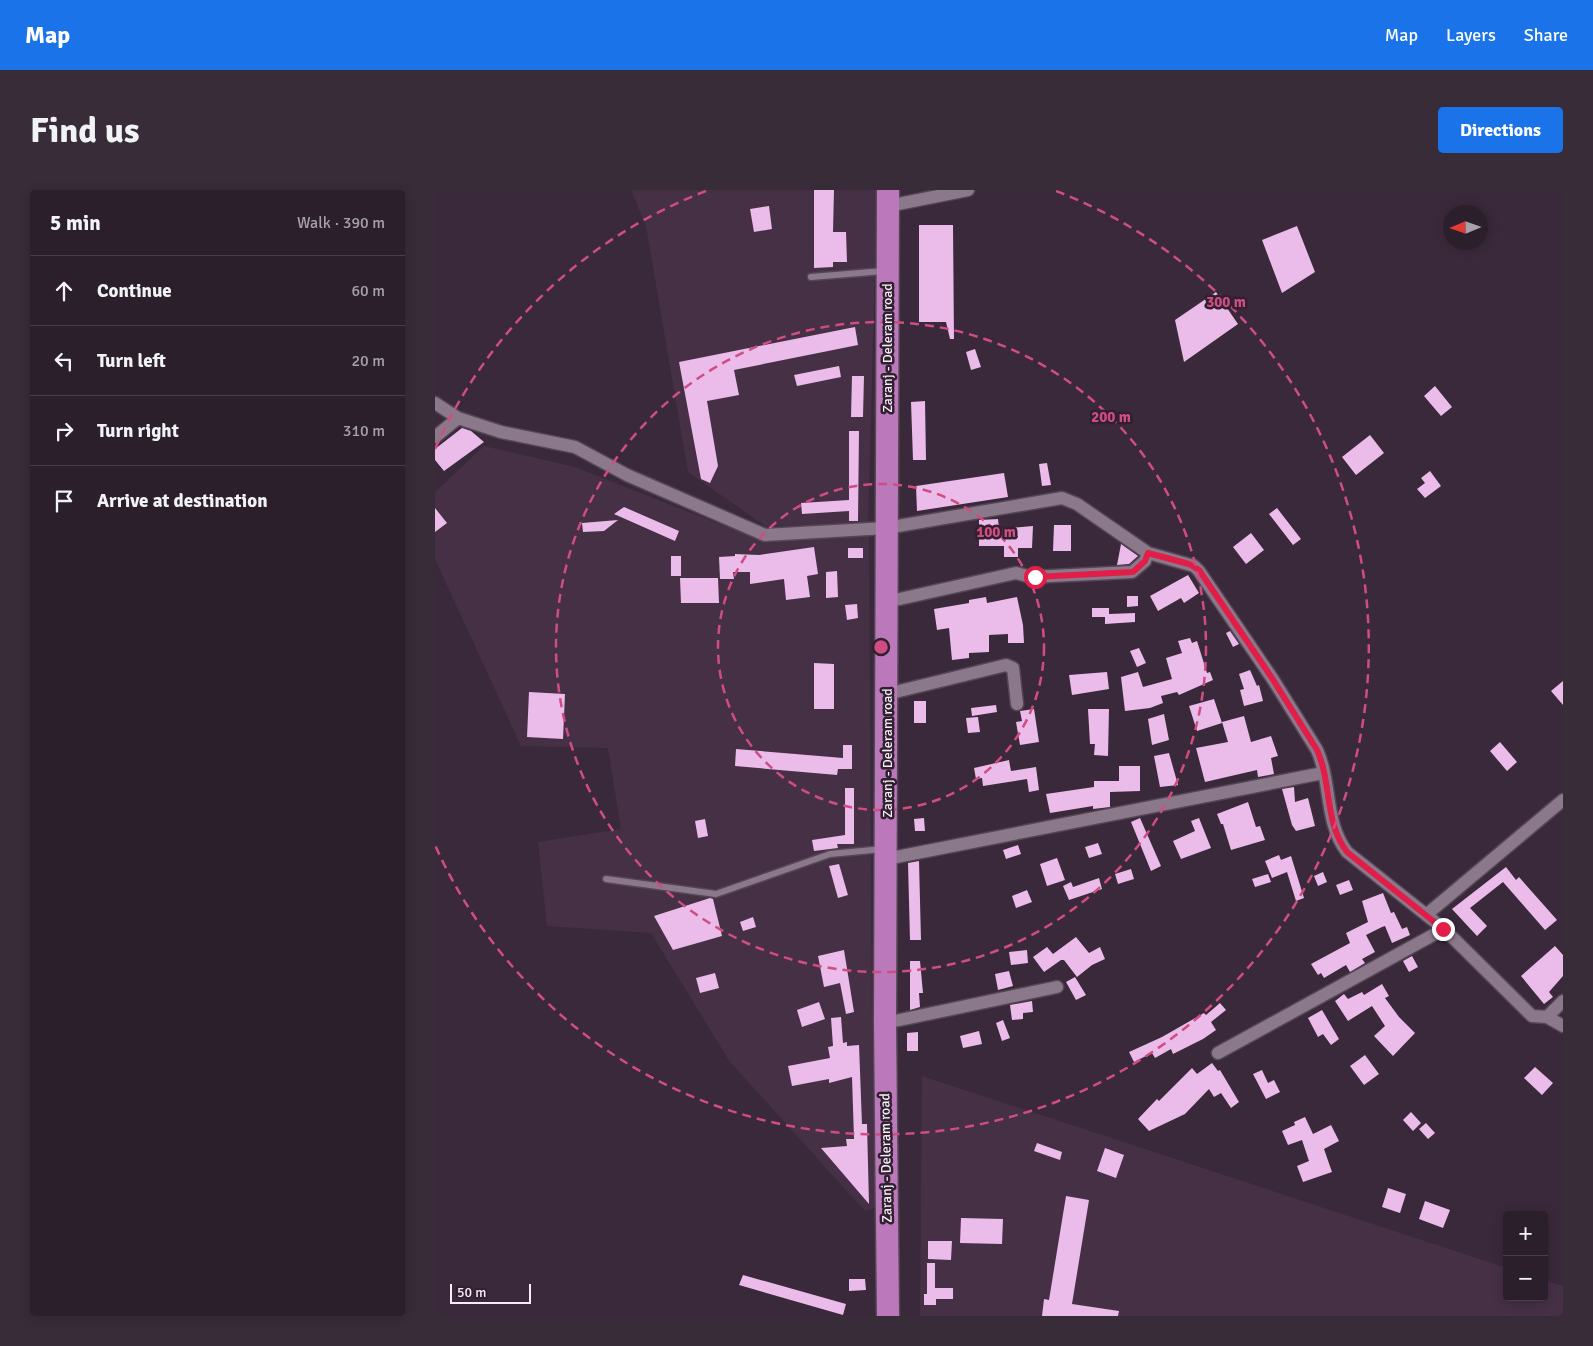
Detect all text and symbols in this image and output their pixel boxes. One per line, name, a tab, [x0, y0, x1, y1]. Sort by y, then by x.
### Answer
text: Map	[25, 20, 70, 50]
text: Map	[1385, 24, 1418, 46]
text: Layers	[1446, 24, 1496, 46]
text: Share	[1524, 24, 1568, 46]
button: Directions	[1438, 107, 1563, 153]
text: Find us	[30, 109, 140, 152]
north arrow	[1443, 205, 1488, 250]
text: 5 min	[50, 210, 101, 236]
text: Walk · 390 m	[297, 213, 385, 233]
icon: ahead	[50, 277, 78, 305]
text: Continue	[97, 279, 172, 303]
text: 60 m	[351, 281, 385, 301]
street label: Zaranj - Deleram road	[879, 283, 896, 413]
text: 300 m	[1206, 293, 1246, 311]
icon: left	[50, 347, 78, 375]
text: Turn left	[97, 349, 166, 373]
text: 20 m	[351, 351, 385, 371]
text: 200 m	[1091, 408, 1131, 426]
icon: right	[50, 417, 78, 445]
text: Turn right	[97, 419, 179, 443]
text: 310 m	[343, 421, 385, 441]
icon: arrive	[50, 487, 78, 515]
text: Arrive at destination	[97, 489, 268, 513]
text: 100 m	[976, 523, 1016, 541]
route start	[1024, 566, 1047, 589]
centre of rings	[872, 638, 890, 656]
street label: Zaranj - Deleram road	[879, 688, 896, 818]
route end	[1432, 918, 1455, 941]
street label: Zaranj - Deleram road	[876, 1093, 896, 1223]
map controls	[1503, 1211, 1548, 1301]
button: +	[1503, 1211, 1548, 1256]
button: −	[1503, 1256, 1548, 1301]
scale bar	[450, 1281, 531, 1304]
text: 50 m	[457, 1284, 486, 1301]

